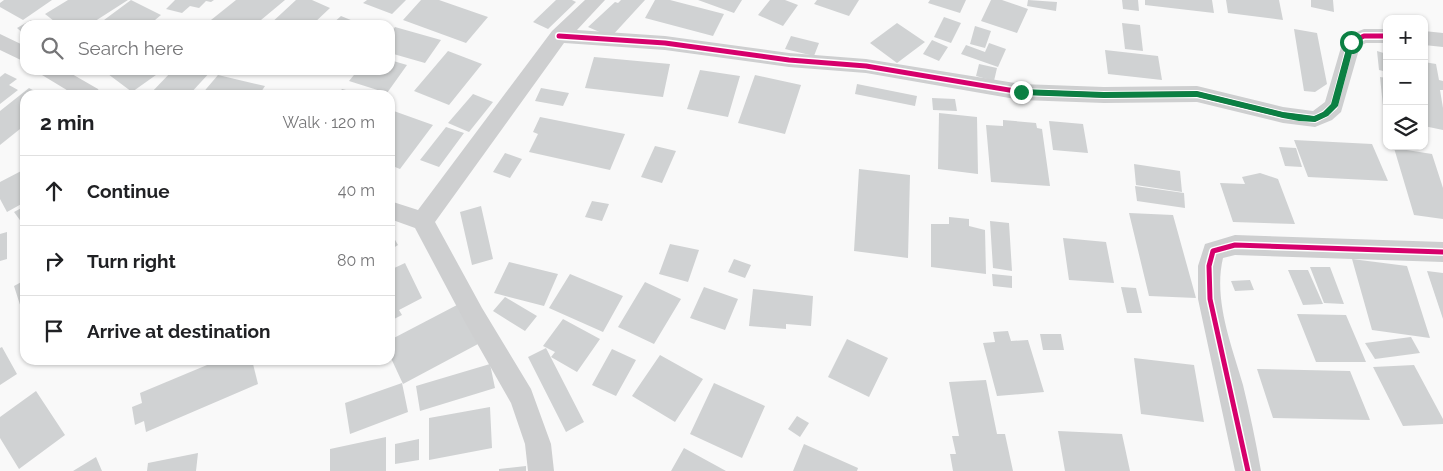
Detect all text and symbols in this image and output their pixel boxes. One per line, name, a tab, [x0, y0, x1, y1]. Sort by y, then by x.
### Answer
map controls	[1383, 15, 1428, 150]
button: +	[1383, 15, 1428, 60]
search box	[20, 20, 395, 75]
route start	[1340, 31, 1363, 54]
icon: search	[38, 34, 66, 62]
text: Search here	[78, 37, 184, 59]
button: −	[1383, 60, 1428, 105]
route end	[1010, 81, 1033, 104]
button: layers	[1383, 105, 1428, 150]
text: 2 min	[40, 110, 94, 135]
text: Walk · 120 m	[283, 113, 375, 132]
icon: ahead	[40, 177, 68, 205]
text: Continue	[87, 180, 170, 202]
text: 40 m	[338, 181, 375, 200]
icon: right	[40, 247, 68, 275]
text: Turn right	[87, 250, 176, 272]
text: 80 m	[337, 251, 375, 270]
icon: arrive	[40, 317, 68, 345]
text: Arrive at destination	[87, 320, 271, 342]

